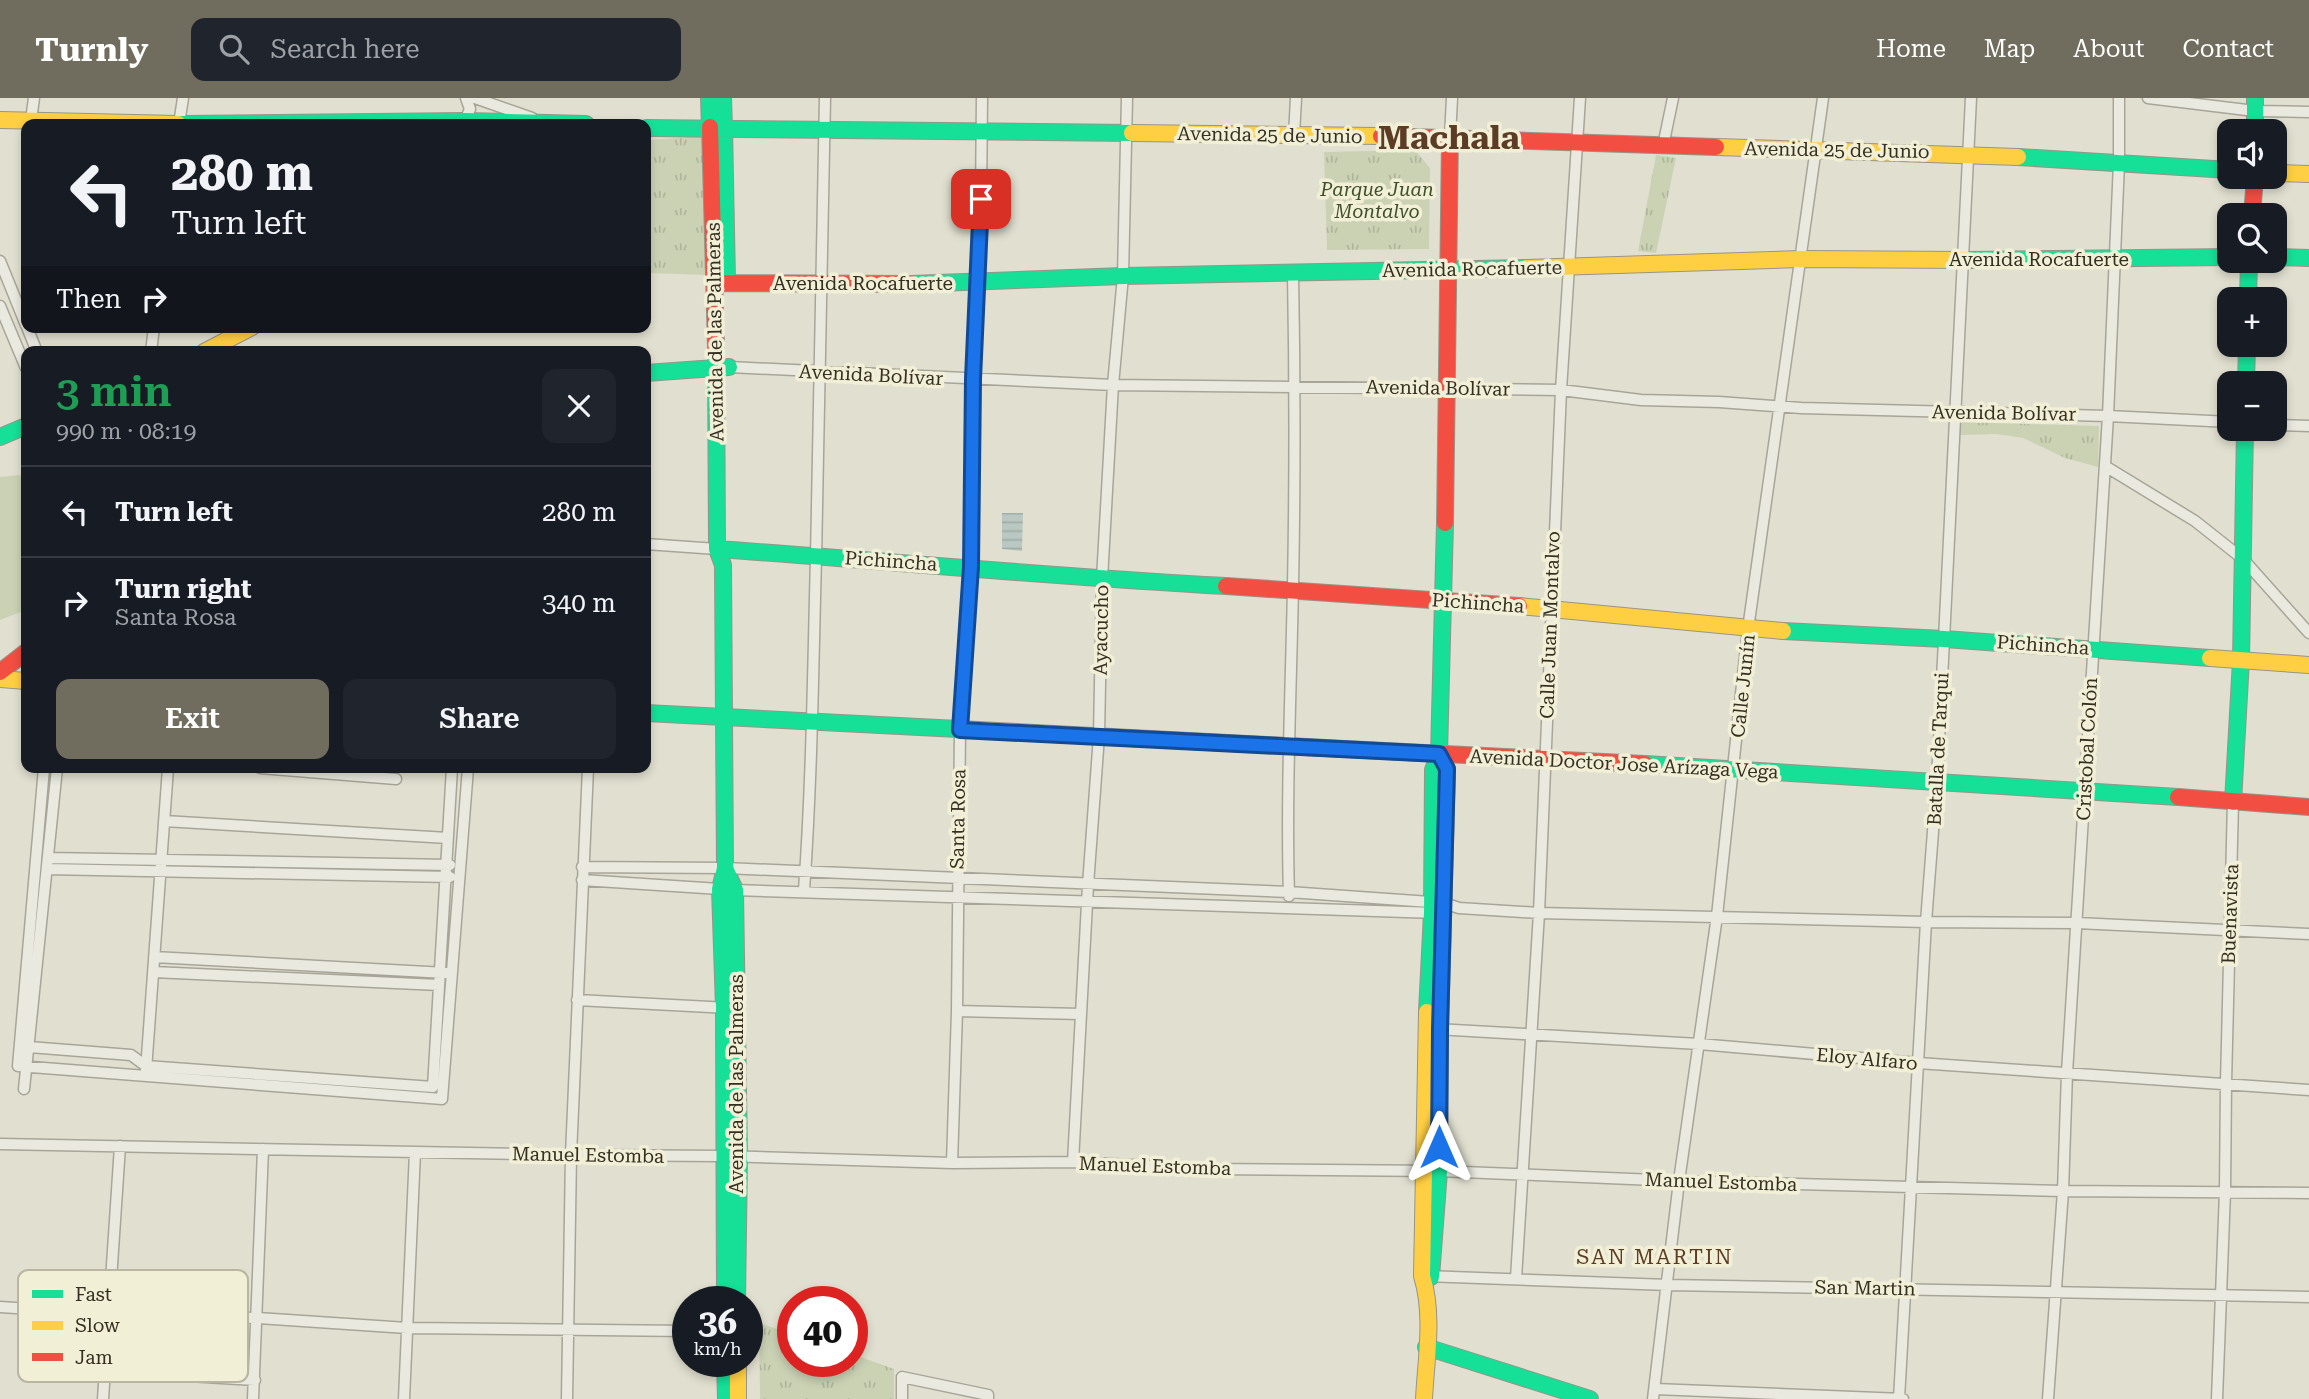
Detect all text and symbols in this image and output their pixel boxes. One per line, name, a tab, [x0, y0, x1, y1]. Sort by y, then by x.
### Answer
search box	[191, 18, 681, 81]
text: Turnly	[35, 30, 149, 69]
icon: search	[215, 30, 253, 68]
text: Search here	[271, 34, 419, 64]
text: Home	[1876, 35, 1946, 63]
text: Map	[1984, 35, 2035, 63]
text: About	[2073, 35, 2144, 63]
text: Contact	[2182, 35, 2274, 63]
district label: Machala	[1378, 118, 1521, 157]
map controls	[2217, 119, 2287, 441]
button: sound	[2217, 119, 2287, 189]
street label: Avenida 25 de Junio	[1177, 122, 1363, 148]
street label: Avenida 25 de Junio	[1744, 137, 1930, 163]
text: 280 m	[171, 145, 313, 202]
icon: left	[56, 147, 147, 238]
pin	[951, 169, 1011, 229]
park label: Parque Juan Montalvo	[1319, 178, 1434, 223]
icon: arrive	[962, 180, 1000, 218]
button: search	[2217, 203, 2287, 273]
text: Turn left	[171, 204, 306, 242]
street label: Avenida de las Palmeras	[702, 222, 728, 442]
street label: Avenida Rocafuerte	[1949, 248, 2129, 271]
street label: Avenida Rocafuerte	[1382, 256, 1562, 282]
street label: Avenida Rocafuerte	[773, 272, 953, 295]
icon: right	[135, 280, 173, 318]
text: Then	[56, 284, 121, 314]
button: +	[2217, 287, 2287, 357]
street label: Avenida Bolívar	[798, 360, 944, 390]
text: 3 min	[56, 367, 172, 416]
button: close	[542, 369, 616, 443]
button: −	[2217, 371, 2287, 441]
street label: Avenida Bolívar	[1366, 375, 1511, 401]
street label: Avenida Bolívar	[1932, 400, 2077, 426]
text: 990 m · 08:19	[56, 418, 196, 445]
icon: left	[56, 493, 94, 531]
text: Turn left	[115, 497, 233, 527]
text: 280 m	[542, 497, 616, 527]
street label: Calle Juan Montalvo	[1535, 531, 1565, 719]
street label: Pichincha	[844, 546, 939, 576]
text: Turn right	[115, 574, 251, 604]
icon: right	[56, 584, 94, 622]
street label: Ayacucho	[1089, 584, 1113, 676]
text: 340 m	[542, 588, 616, 618]
street label: Pichincha	[1431, 588, 1526, 618]
text: Santa Rosa	[115, 604, 237, 631]
street label: Pichincha	[1996, 630, 2091, 660]
street label: Calle Junín	[1726, 633, 1760, 739]
street label: Batalla de Tarqui	[1922, 672, 1954, 826]
street label: Cristobal Colón	[2072, 677, 2102, 821]
button: Exit	[56, 679, 329, 759]
button: Share	[343, 679, 616, 759]
street label: Avenida Doctor Jose Arízaga Vega	[1469, 744, 1780, 784]
street label: Santa Rosa	[946, 768, 970, 869]
street label: Buenavista	[2217, 863, 2243, 965]
street label: Avenida de las Palmeras	[725, 974, 748, 1194]
street label: Eloy Alfaro	[1815, 1043, 1919, 1075]
position arrow	[1402, 1110, 1476, 1184]
street label: Manuel Estomba	[512, 1142, 665, 1168]
street label: Manuel Estomba	[1078, 1152, 1232, 1180]
street label: Manuel Estomba	[1644, 1168, 1798, 1196]
district label: SAN MARTIN	[1576, 1245, 1734, 1269]
legend	[18, 1270, 248, 1382]
street label: San Martin	[1814, 1276, 1916, 1300]
text: Fast	[75, 1283, 112, 1306]
speed limit sign: 40	[777, 1286, 868, 1377]
text: 36	[698, 1302, 737, 1343]
text: Slow	[75, 1314, 120, 1337]
text: km/h	[693, 1338, 742, 1359]
text: Jam	[75, 1346, 113, 1369]

